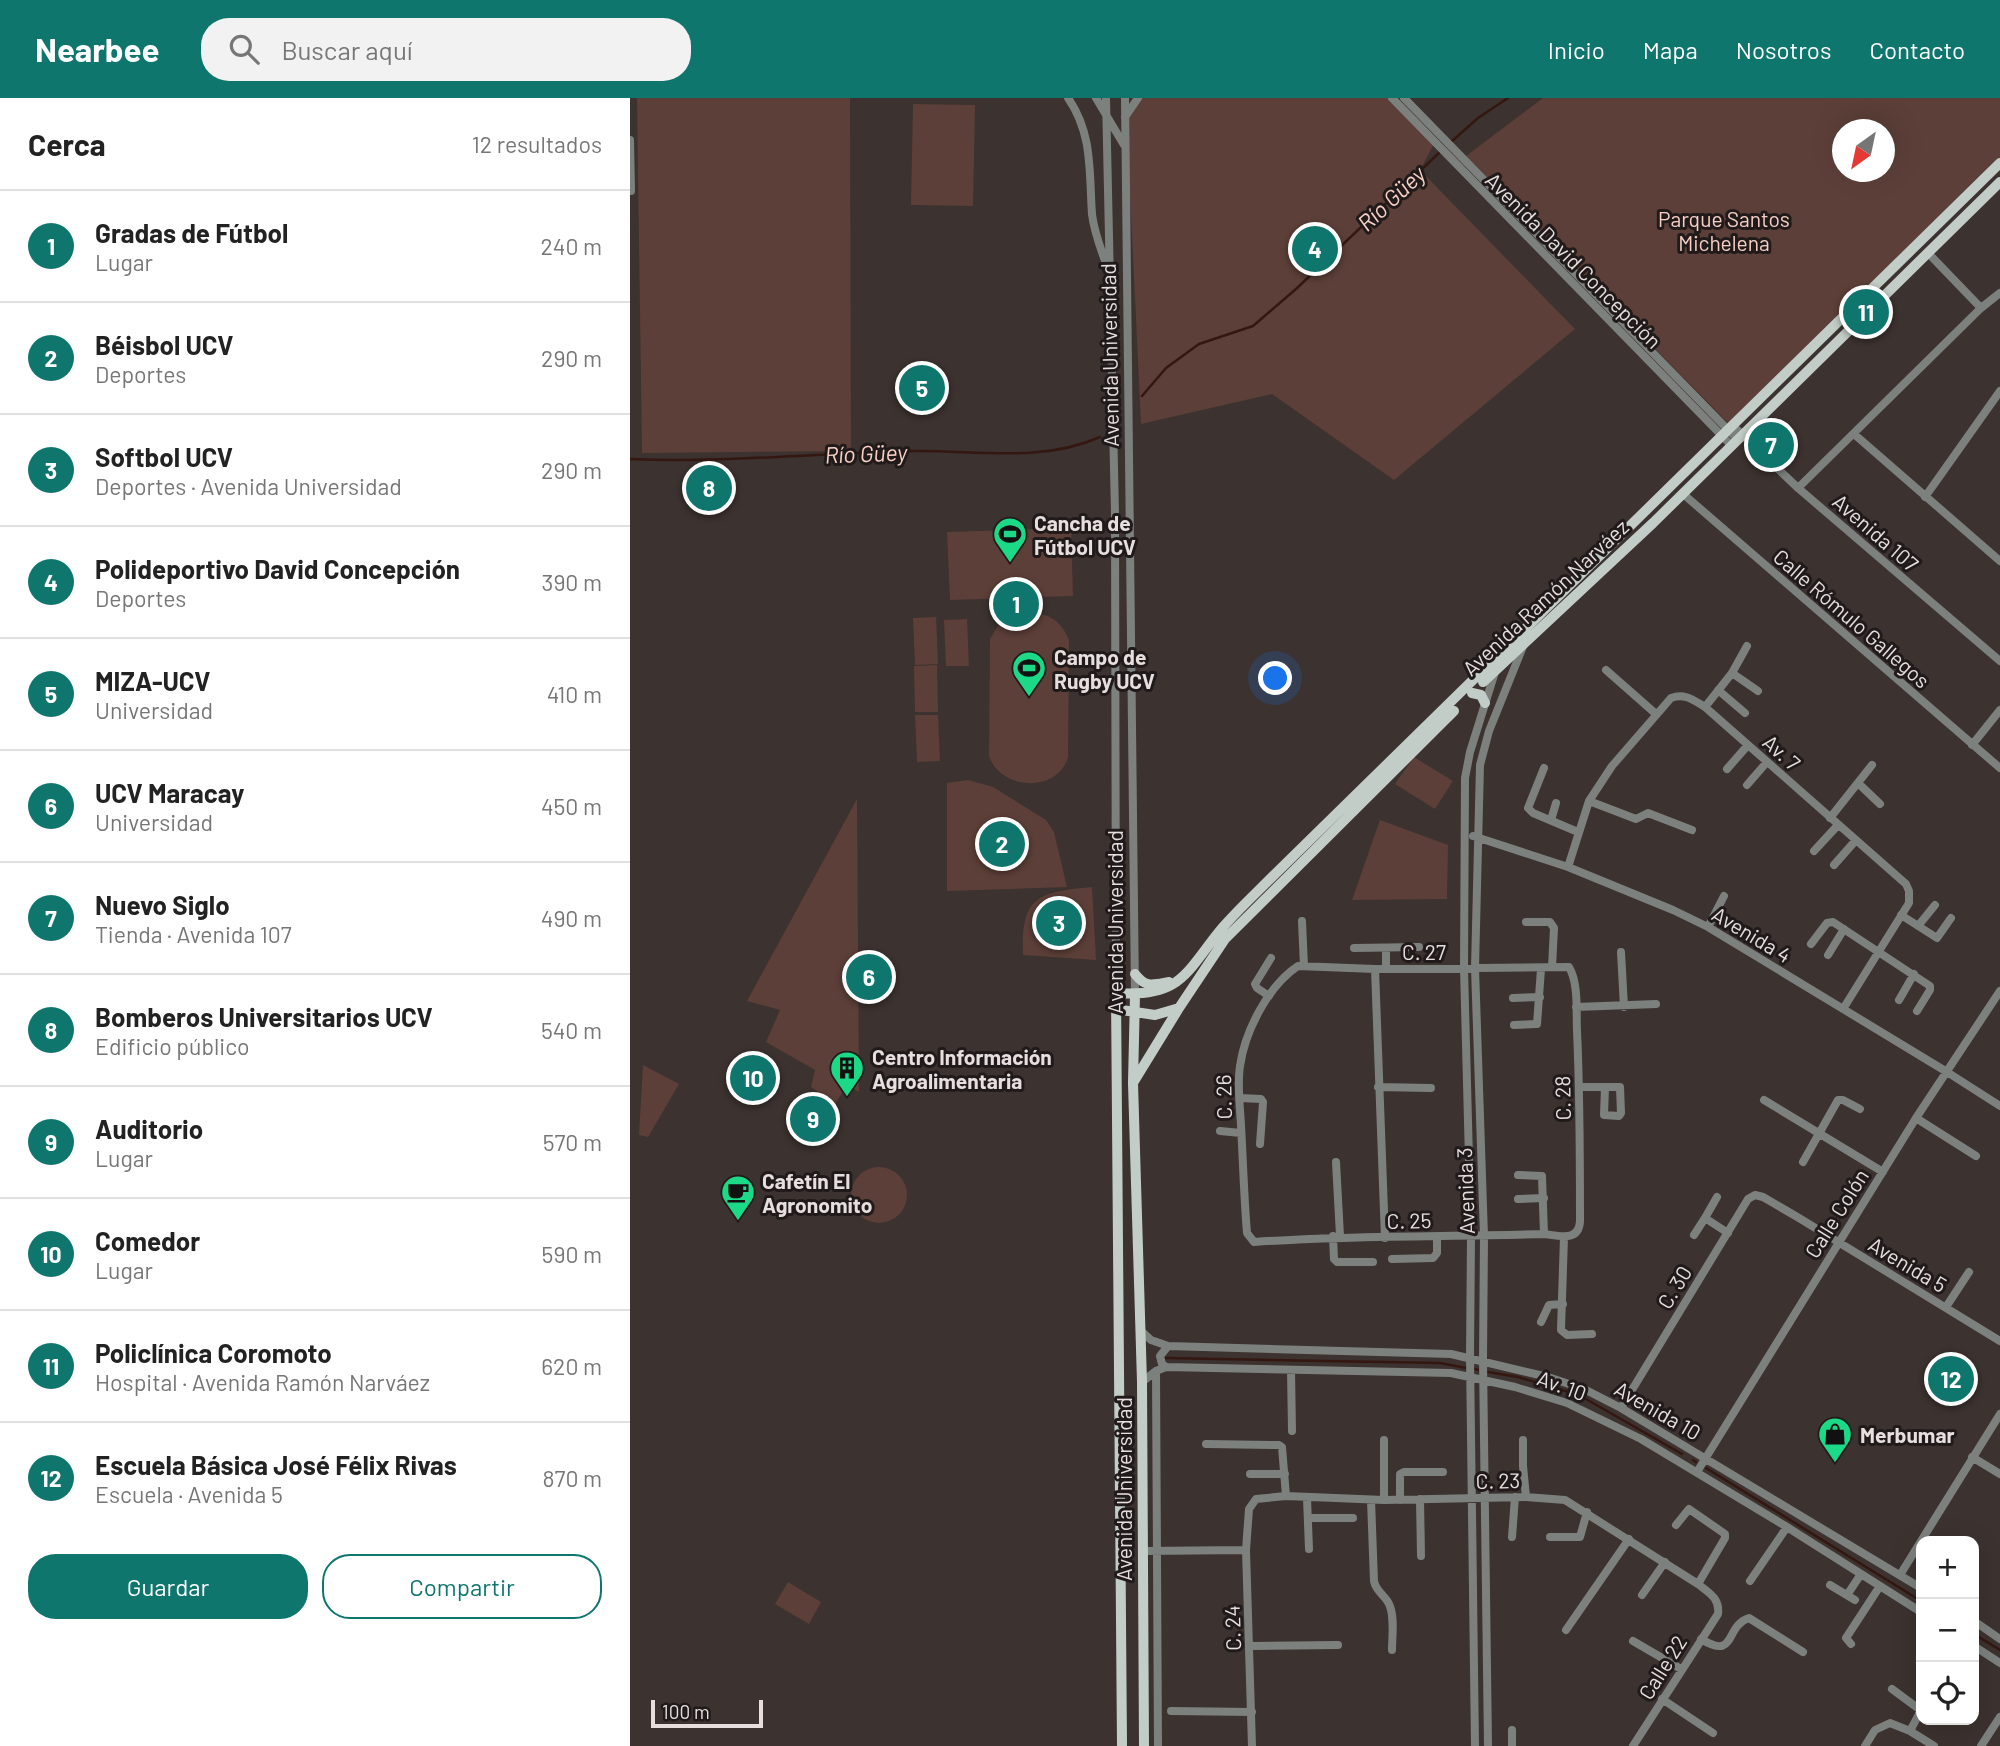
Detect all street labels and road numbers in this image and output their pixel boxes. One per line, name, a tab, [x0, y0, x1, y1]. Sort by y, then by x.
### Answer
street label: Avenida David Concepción	[1481, 167, 1667, 353]
street label: Avenida Universidad	[1095, 263, 1123, 447]
street label: Avenida 107	[1828, 488, 1924, 576]
street label: Avenida Ramón Narváez	[1457, 514, 1633, 680]
street label: Calle Rómulo Gallegos	[1769, 543, 1935, 693]
street label: Av. 7	[1758, 729, 1806, 775]
street label: Avenida Universidad	[1102, 830, 1127, 1014]
street label: Avenida 4	[1708, 901, 1796, 967]
street label: C. 27	[1402, 939, 1446, 964]
street label: C. 26	[1210, 1074, 1236, 1120]
street label: C. 28	[1549, 1075, 1575, 1121]
street label: Avenida 3	[1451, 1147, 1479, 1235]
street label: Calle Colón	[1799, 1164, 1873, 1262]
street label: C. 25	[1386, 1207, 1432, 1233]
street label: Avenida 5	[1864, 1231, 1952, 1297]
street label: C. 30	[1652, 1261, 1696, 1313]
street label: Av. 10	[1534, 1365, 1590, 1405]
street label: Avenida 10	[1610, 1375, 1706, 1445]
street label: Avenida Universidad	[1111, 1397, 1136, 1581]
street label: C. 23	[1475, 1467, 1521, 1493]
street label: C. 24	[1219, 1605, 1245, 1651]
street label: Calle 22	[1633, 1630, 1691, 1704]

